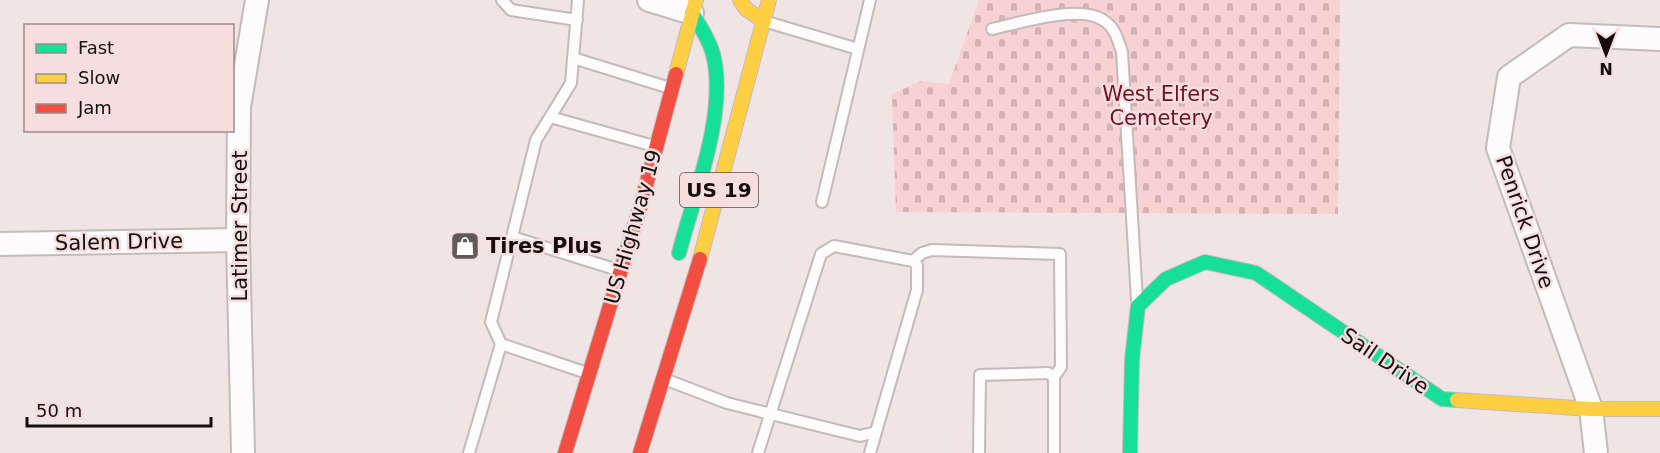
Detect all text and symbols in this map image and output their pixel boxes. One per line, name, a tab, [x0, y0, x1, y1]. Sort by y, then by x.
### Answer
legend	[24, 24, 234, 132]
north arrow	[1576, 24, 1636, 84]
text: Fast	[78, 37, 114, 58]
text: N	[1599, 59, 1613, 78]
text: Slow	[78, 67, 120, 88]
park label: West Elfers Cemetery	[1102, 82, 1220, 130]
text: Jam	[77, 97, 112, 118]
street label: US Highway 19	[599, 147, 667, 307]
street label: Latimer Street	[228, 150, 252, 302]
street label: Penrick Drive	[1491, 152, 1559, 292]
road number: US 19	[680, 173, 758, 207]
street label: Salem Drive	[55, 229, 183, 255]
shop icon: Tires Plus	[449, 230, 481, 262]
place label: Tires Plus	[486, 234, 602, 258]
street label: Sail Drive	[1337, 323, 1433, 399]
scale bar	[27, 390, 212, 428]
text: 50 m	[36, 400, 82, 421]

